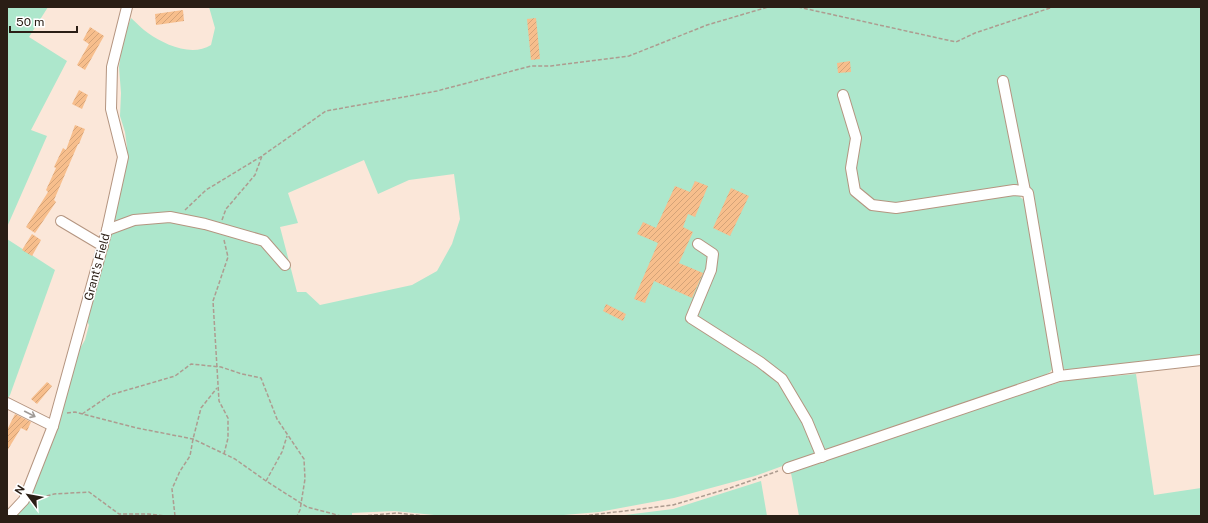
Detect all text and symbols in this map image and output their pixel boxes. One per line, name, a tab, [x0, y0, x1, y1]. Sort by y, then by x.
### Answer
scale bar	[10, 8, 77, 34]
text: 50 m	[16, 15, 44, 29]
street label: Grant's Field	[81, 232, 113, 302]
one-way arrow	[24, 411, 36, 419]
north arrow	[8, 475, 48, 515]
text: N	[12, 483, 27, 497]

